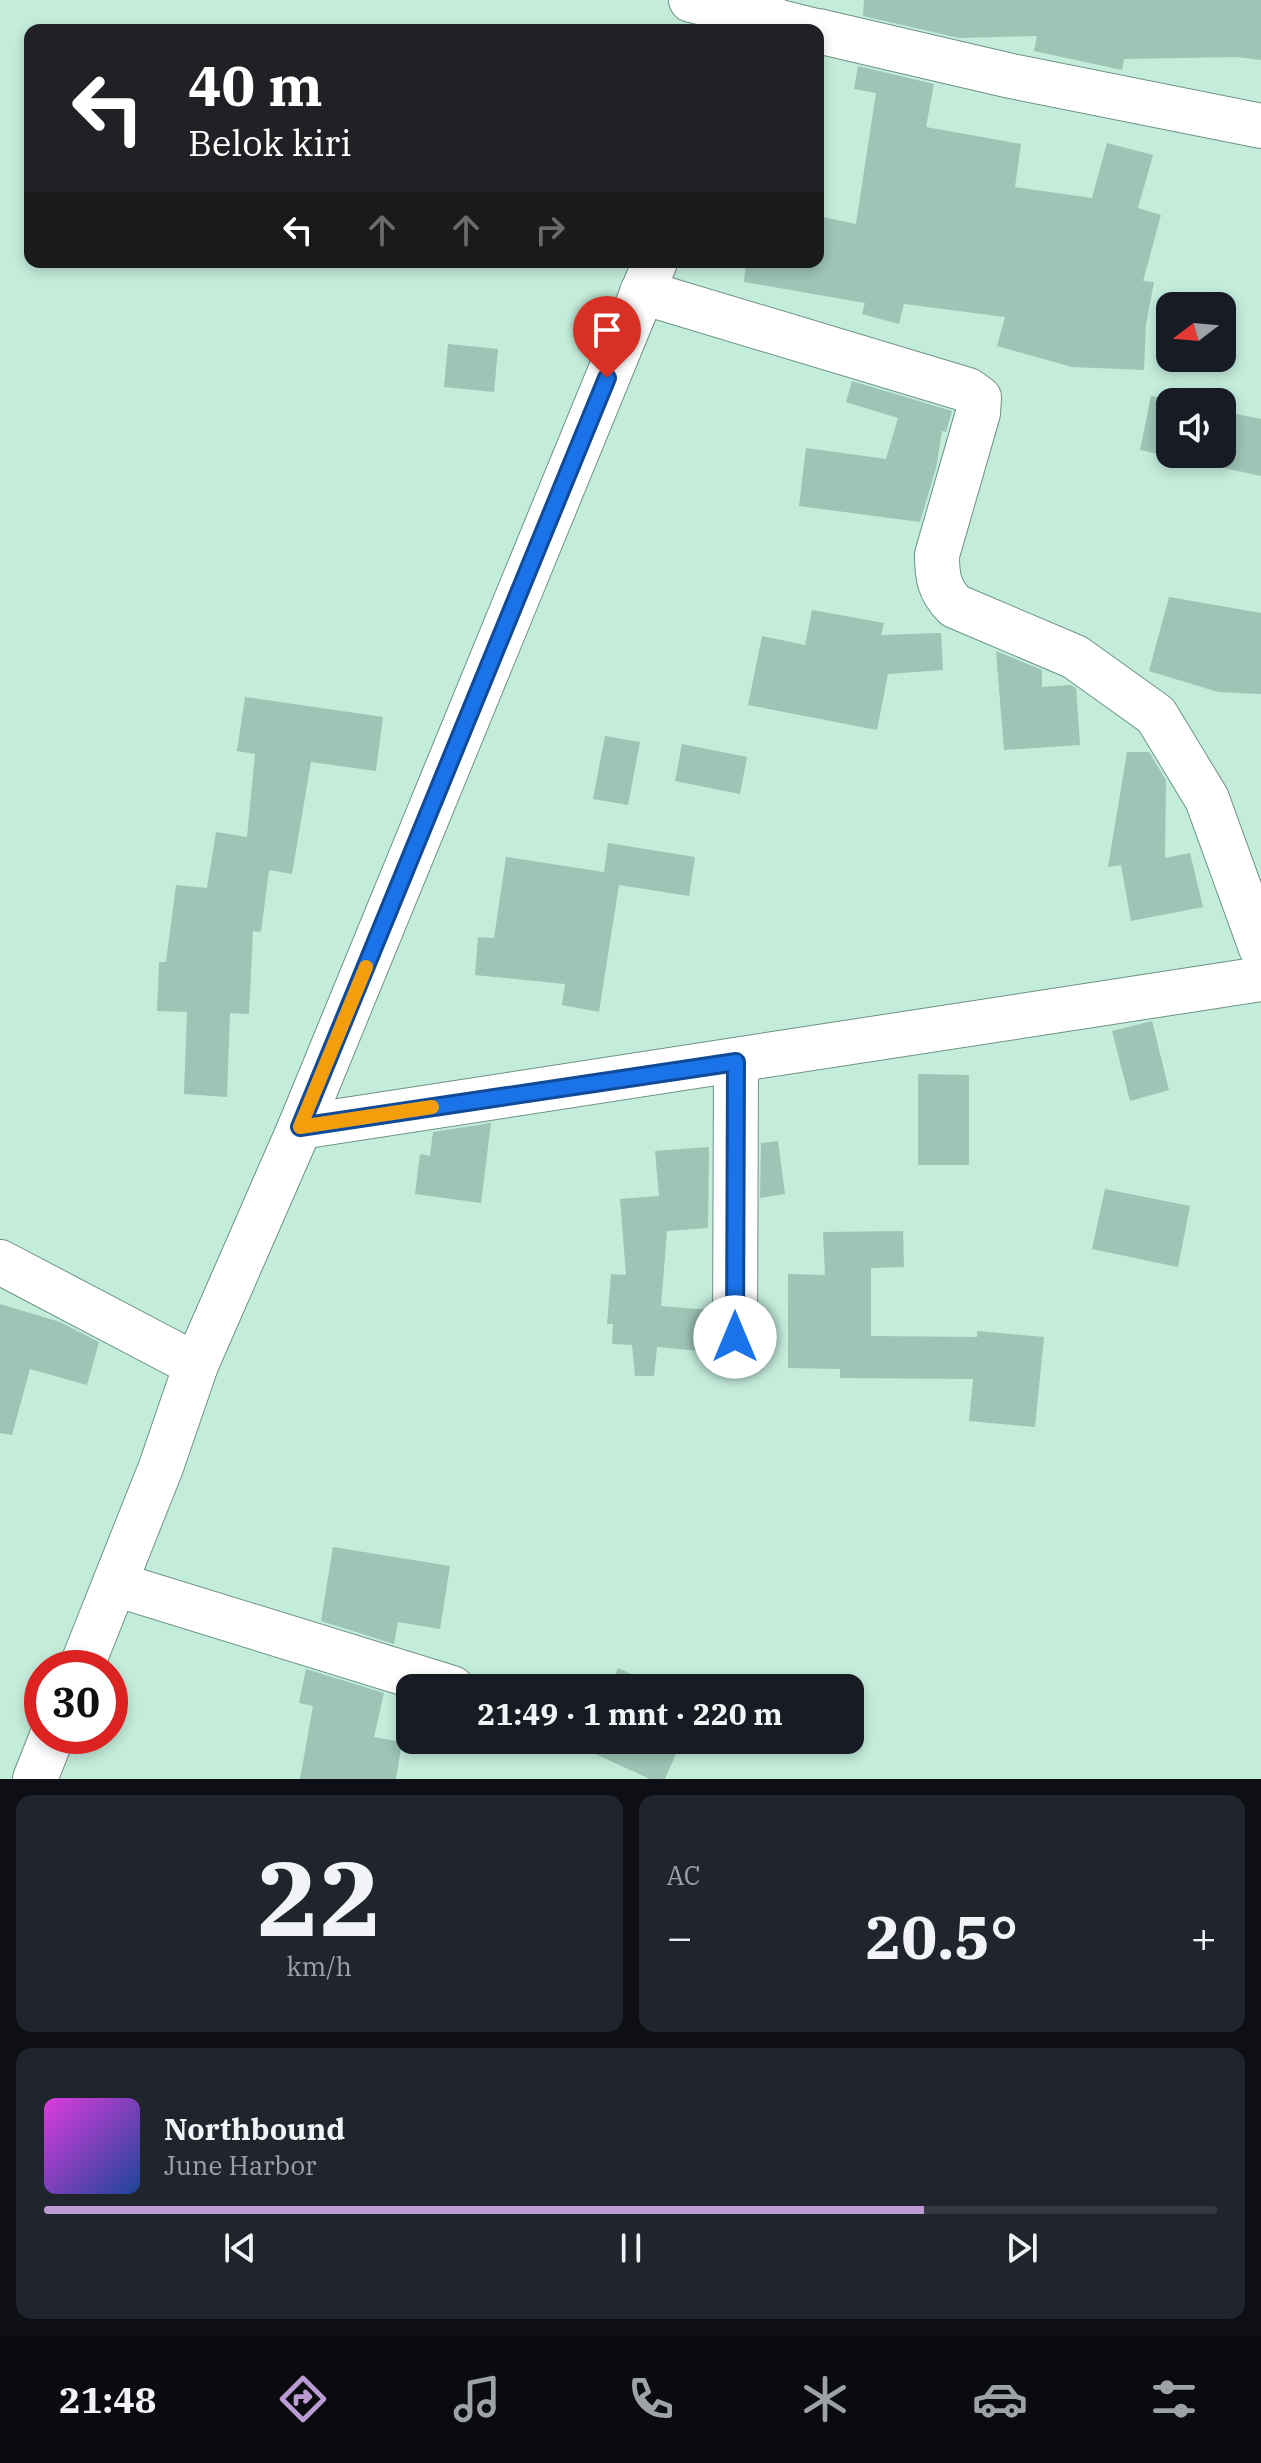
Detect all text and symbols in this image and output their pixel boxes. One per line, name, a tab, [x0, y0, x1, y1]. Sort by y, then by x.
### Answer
text: 40 m	[188, 49, 323, 121]
icon: left	[56, 56, 160, 160]
text: Belok kiri	[188, 119, 352, 166]
icon: left	[276, 208, 320, 252]
icon: ahead	[360, 208, 404, 252]
icon: ahead	[444, 208, 488, 252]
icon: right	[528, 208, 572, 252]
north arrow	[1156, 292, 1236, 372]
map controls	[1156, 292, 1236, 468]
pin	[573, 296, 641, 378]
icon: arrive	[585, 308, 629, 352]
button: sound	[1156, 388, 1236, 468]
position arrow	[693, 1295, 777, 1379]
speed limit sign: 30	[24, 1650, 128, 1754]
text: 21:49 · 1 mnt · 220 m	[477, 1694, 783, 1733]
text: 22	[257, 1829, 382, 1965]
text: AC	[667, 1858, 701, 1892]
text: 20.5°	[865, 1897, 1018, 1976]
text: −	[667, 1908, 693, 1965]
text: +	[1191, 1908, 1217, 1965]
text: km/h	[286, 1949, 352, 1983]
text: Northbound	[164, 2109, 345, 2148]
text: June Harbor	[164, 2148, 317, 2182]
icon: previous	[218, 2226, 262, 2270]
icon: pause	[609, 2226, 653, 2270]
icon: next	[1000, 2226, 1044, 2270]
icon: directions	[275, 2371, 331, 2427]
icon: music	[449, 2371, 505, 2427]
icon: phone	[623, 2371, 679, 2427]
icon: climate	[797, 2371, 853, 2427]
icon: car	[972, 2371, 1028, 2427]
icon: filters	[1146, 2371, 1202, 2427]
text: 21:48	[59, 2376, 156, 2423]

